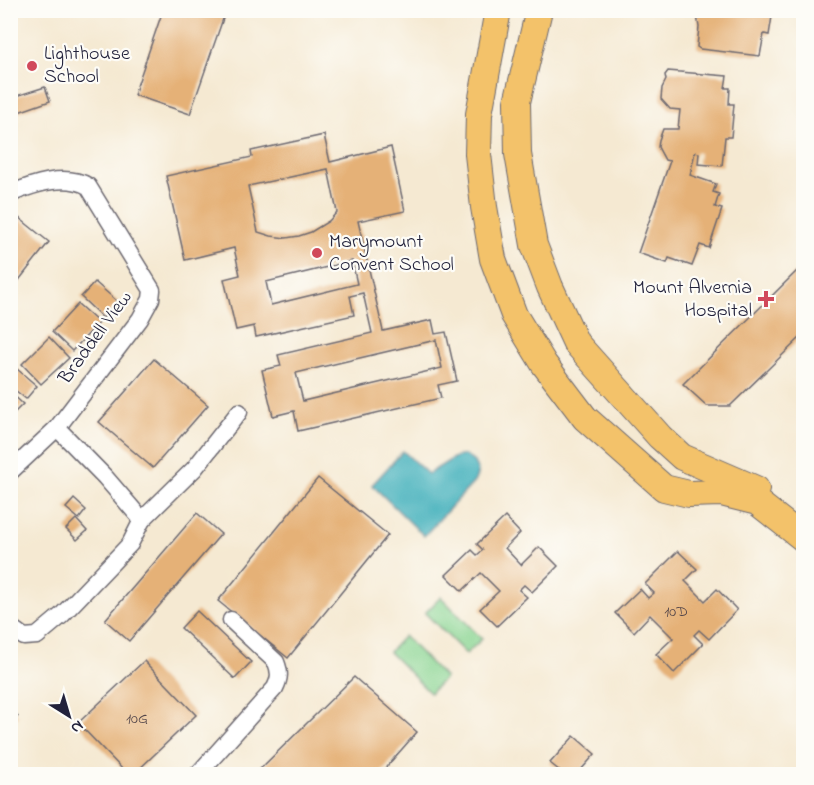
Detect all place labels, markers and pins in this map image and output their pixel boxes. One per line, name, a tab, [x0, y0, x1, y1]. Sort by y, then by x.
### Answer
place label: Lighthouse School	[44, 40, 130, 92]
marker: Lighthouse School	[25, 59, 39, 73]
place label: Marymount Convent School	[329, 228, 454, 280]
marker: Marymount Convent School	[310, 246, 324, 260]
place label: Mount Alvernia Hospital	[633, 274, 752, 326]
marker: Mount Alvernia Hospital	[757, 290, 775, 308]

